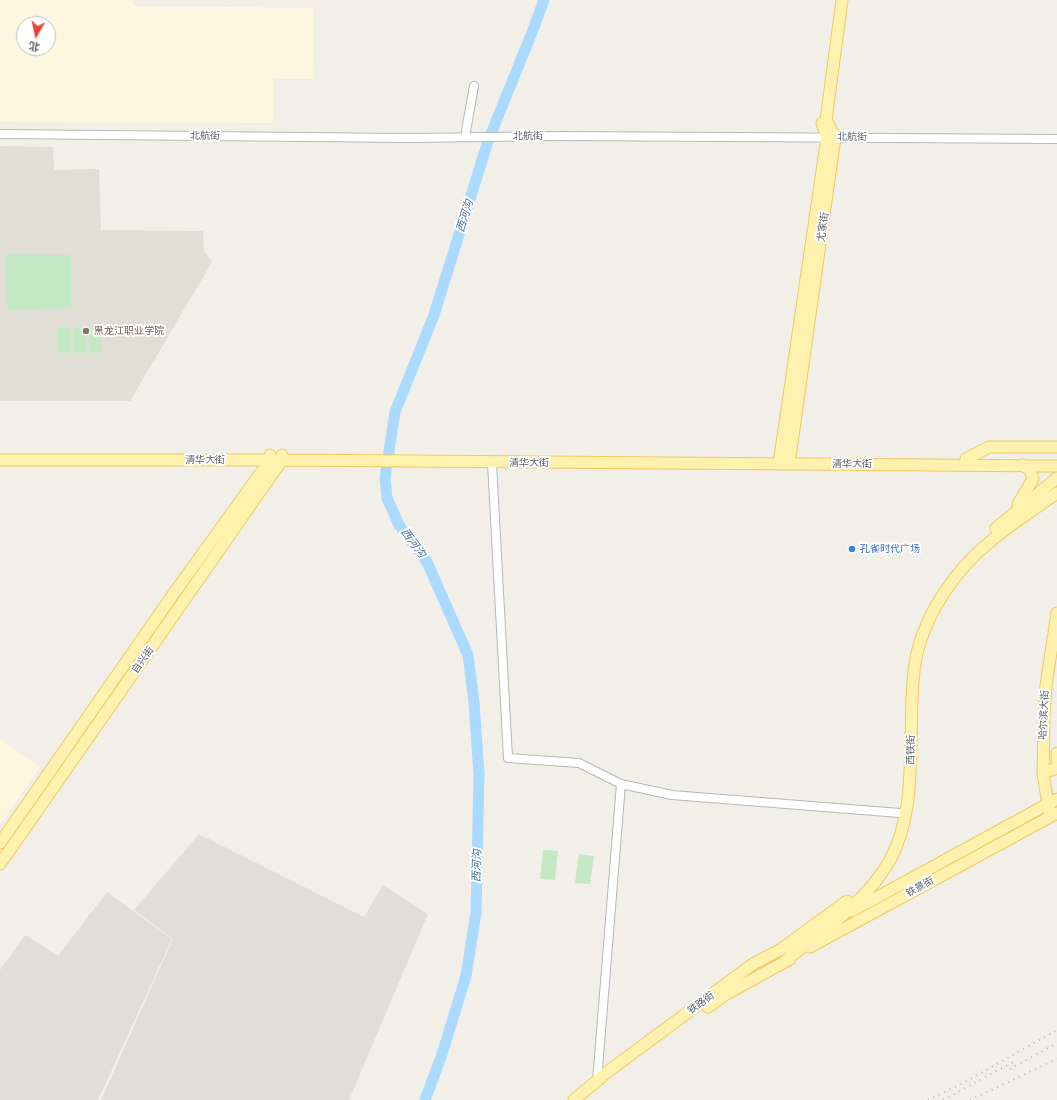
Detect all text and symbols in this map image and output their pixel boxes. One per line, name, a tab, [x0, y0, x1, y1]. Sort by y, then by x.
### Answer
north arrow	[16, 16, 56, 56]
text: 北	[28, 39, 41, 55]
street label: 北航街	[190, 130, 220, 142]
street label: 北航街	[513, 130, 543, 142]
street label: 北航街	[837, 131, 867, 143]
water label: 西河沟	[454, 198, 476, 234]
street label: 尤家街	[815, 211, 831, 243]
place label: 黑龙江职业学院	[94, 325, 164, 337]
marker: 黑龙江职业学院	[81, 326, 91, 336]
street label: 清华大街	[185, 454, 225, 466]
street label: 清华大街	[509, 457, 549, 469]
street label: 清华大街	[832, 458, 872, 470]
water label: 西河沟	[398, 526, 428, 560]
place label: 孔雀时代广场	[860, 543, 920, 555]
marker: 孔雀时代广场	[847, 544, 857, 554]
street label: 自兴街	[129, 644, 157, 676]
street label: 哈尔滨大街	[1037, 690, 1051, 740]
street label: 西铁街	[905, 735, 917, 765]
water label: 西河沟	[470, 849, 484, 883]
street label: 铁景街	[904, 874, 936, 900]
street label: 铁路街	[685, 989, 717, 1017]

